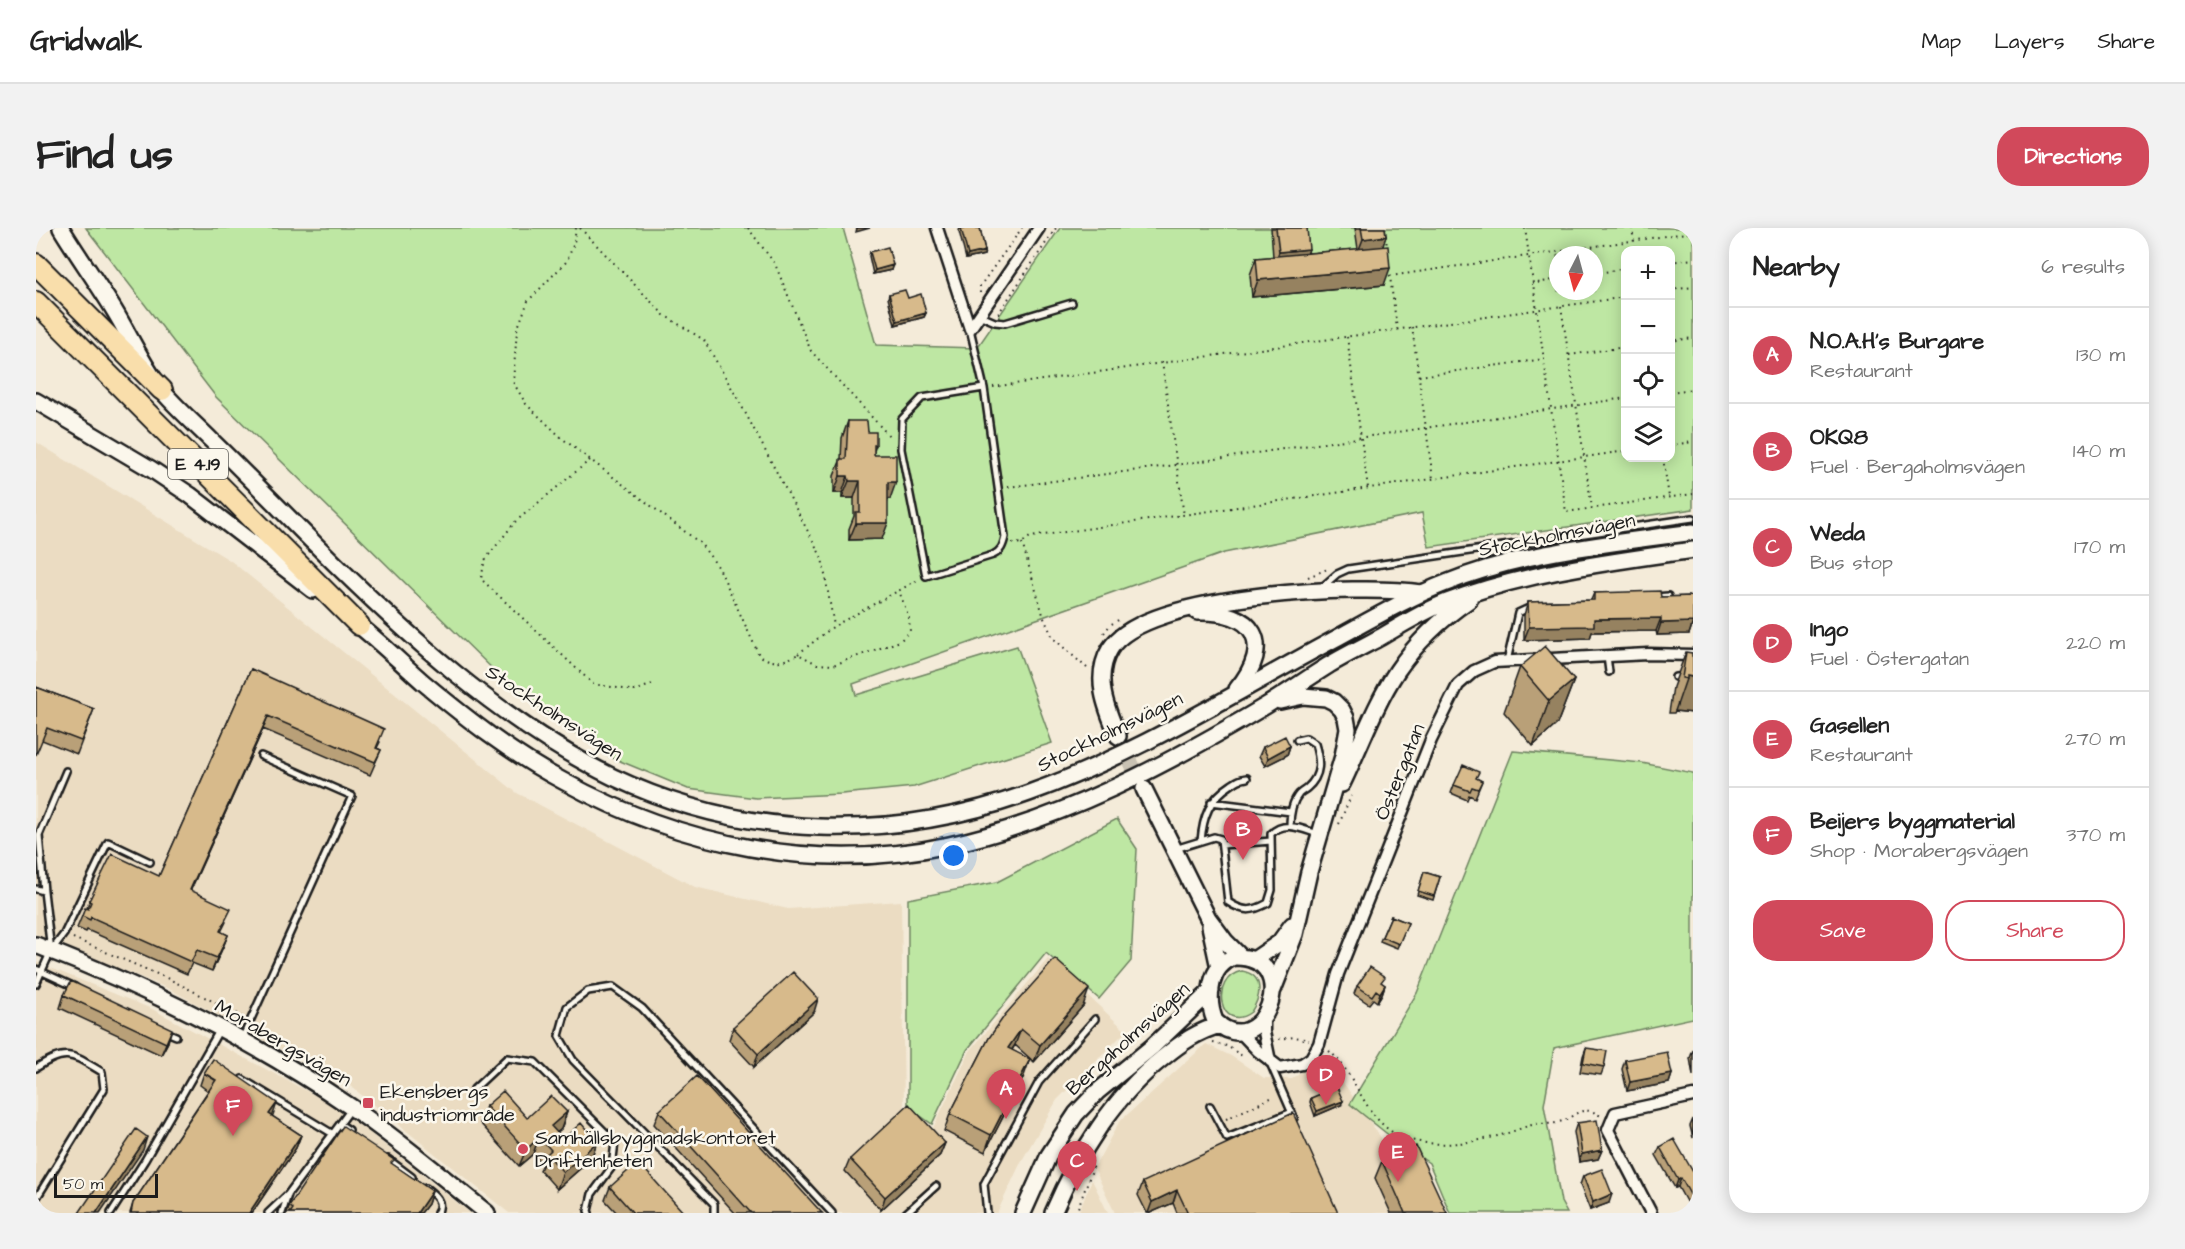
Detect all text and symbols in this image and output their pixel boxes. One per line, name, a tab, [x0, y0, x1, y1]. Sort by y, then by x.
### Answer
text: Gridwalk	[30, 22, 142, 61]
text: Map	[1921, 27, 1961, 56]
text: Layers	[1994, 27, 2064, 56]
text: Share	[2097, 27, 2155, 56]
text: Find us	[36, 127, 173, 185]
button: Directions	[1997, 127, 2149, 186]
north arrow	[1549, 246, 1603, 300]
map controls	[1621, 246, 1675, 462]
button: +	[1621, 246, 1675, 300]
text: Nearby	[1753, 249, 1840, 285]
text: 6 results	[2041, 253, 2125, 281]
button: −	[1621, 300, 1675, 354]
text: N.O.A.H’s Burgare	[1810, 326, 1984, 357]
text: A	[1766, 341, 1779, 369]
text: 130 m	[2076, 341, 2125, 369]
button: locate	[1621, 354, 1675, 408]
text: Restaurant	[1810, 357, 1913, 385]
button: layers	[1621, 408, 1675, 462]
text: OKQ8	[1810, 422, 1868, 453]
text: B	[1765, 437, 1780, 465]
text: 140 m	[2073, 437, 2125, 465]
road number: E 4.19	[168, 449, 228, 479]
text: Fuel · Bergaholmsvägen	[1810, 453, 2025, 481]
street label: Stockholmsvägen	[1476, 506, 1638, 565]
text: Weda	[1810, 518, 1865, 549]
text: C	[1765, 533, 1780, 561]
text: 170 m	[2074, 533, 2125, 561]
text: Bus stop	[1810, 549, 1893, 577]
text: Ingo	[1810, 614, 1848, 645]
text: D	[1766, 629, 1779, 657]
text: 220 m	[2066, 629, 2125, 657]
text: Fuel · Östergatan	[1810, 645, 1969, 673]
street label: Stockholmsvägen	[479, 658, 628, 769]
street label: Stockholmsvägen	[1033, 685, 1188, 780]
text: Gasellen	[1810, 710, 1889, 741]
street label: Östergatan	[1368, 719, 1433, 825]
text: E	[1767, 725, 1778, 753]
text: 270 m	[2065, 725, 2125, 753]
text: Restaurant	[1810, 741, 1913, 769]
text: Beijers byggmaterial	[1810, 806, 2015, 837]
pin: B	[1224, 810, 1262, 860]
text: F	[1766, 821, 1779, 849]
text: 370 m	[2066, 821, 2125, 849]
text: Shop · Morabergsvägen	[1810, 837, 2028, 865]
your location	[939, 841, 968, 870]
button: Save	[1753, 900, 1933, 961]
button: Share	[1945, 900, 2125, 961]
street label: Bergaholmsvägen	[1060, 976, 1197, 1103]
street label: Morabergsvägen	[209, 992, 357, 1095]
pin: D	[1306, 1056, 1346, 1105]
pin: A	[986, 1070, 1026, 1119]
place label: Ekensbergs industriområde	[380, 1078, 515, 1129]
pin: F	[214, 1086, 252, 1136]
marker: Ekensbergs industriområde	[361, 1096, 375, 1110]
place label: Samhällsbyggnadskontoret Driftenheten	[535, 1124, 776, 1175]
pin: E	[1378, 1132, 1418, 1182]
marker: Samhällsbyggnadskontoret Driftenheten	[516, 1142, 530, 1156]
pin: C	[1058, 1142, 1096, 1191]
scale bar	[54, 1171, 158, 1198]
text: 50 m	[63, 1173, 103, 1195]

